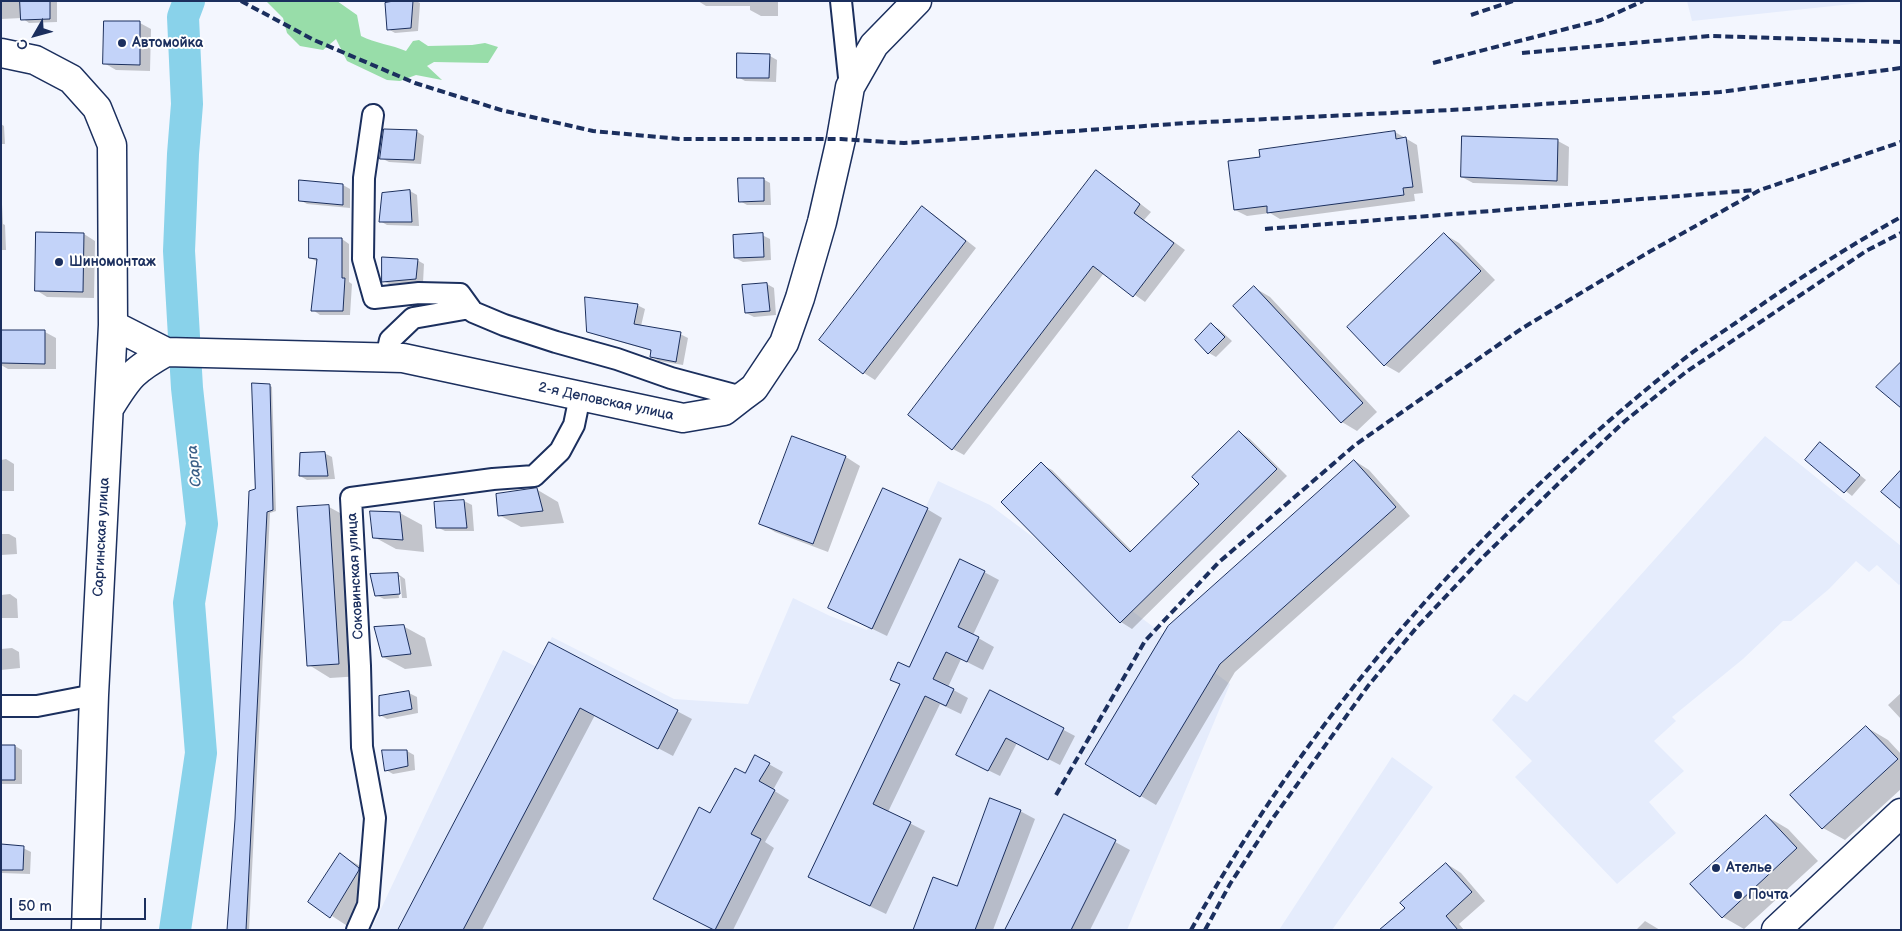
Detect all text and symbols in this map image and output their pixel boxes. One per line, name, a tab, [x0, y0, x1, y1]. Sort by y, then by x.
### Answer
north arrow	[10, 10, 60, 60]
text: С	[13, 35, 32, 54]
place label: Автомойка	[132, 35, 203, 51]
marker: Автомойка	[116, 37, 128, 49]
place label: Шиномонтаж	[69, 254, 156, 270]
marker: Шиномонтаж	[53, 256, 65, 268]
street label: 2-я Деповская улица	[537, 379, 675, 425]
water label: Сарга	[184, 444, 206, 488]
street label: Саргинская улица	[90, 477, 114, 597]
street label: Соковинская улица	[344, 512, 368, 640]
place label: Ателье	[1726, 860, 1772, 876]
marker: Ателье	[1710, 862, 1722, 874]
place label: Почта	[1748, 887, 1789, 903]
scale bar	[12, 888, 149, 920]
marker: Почта	[1732, 889, 1744, 901]
text: 50 m	[18, 897, 52, 916]

